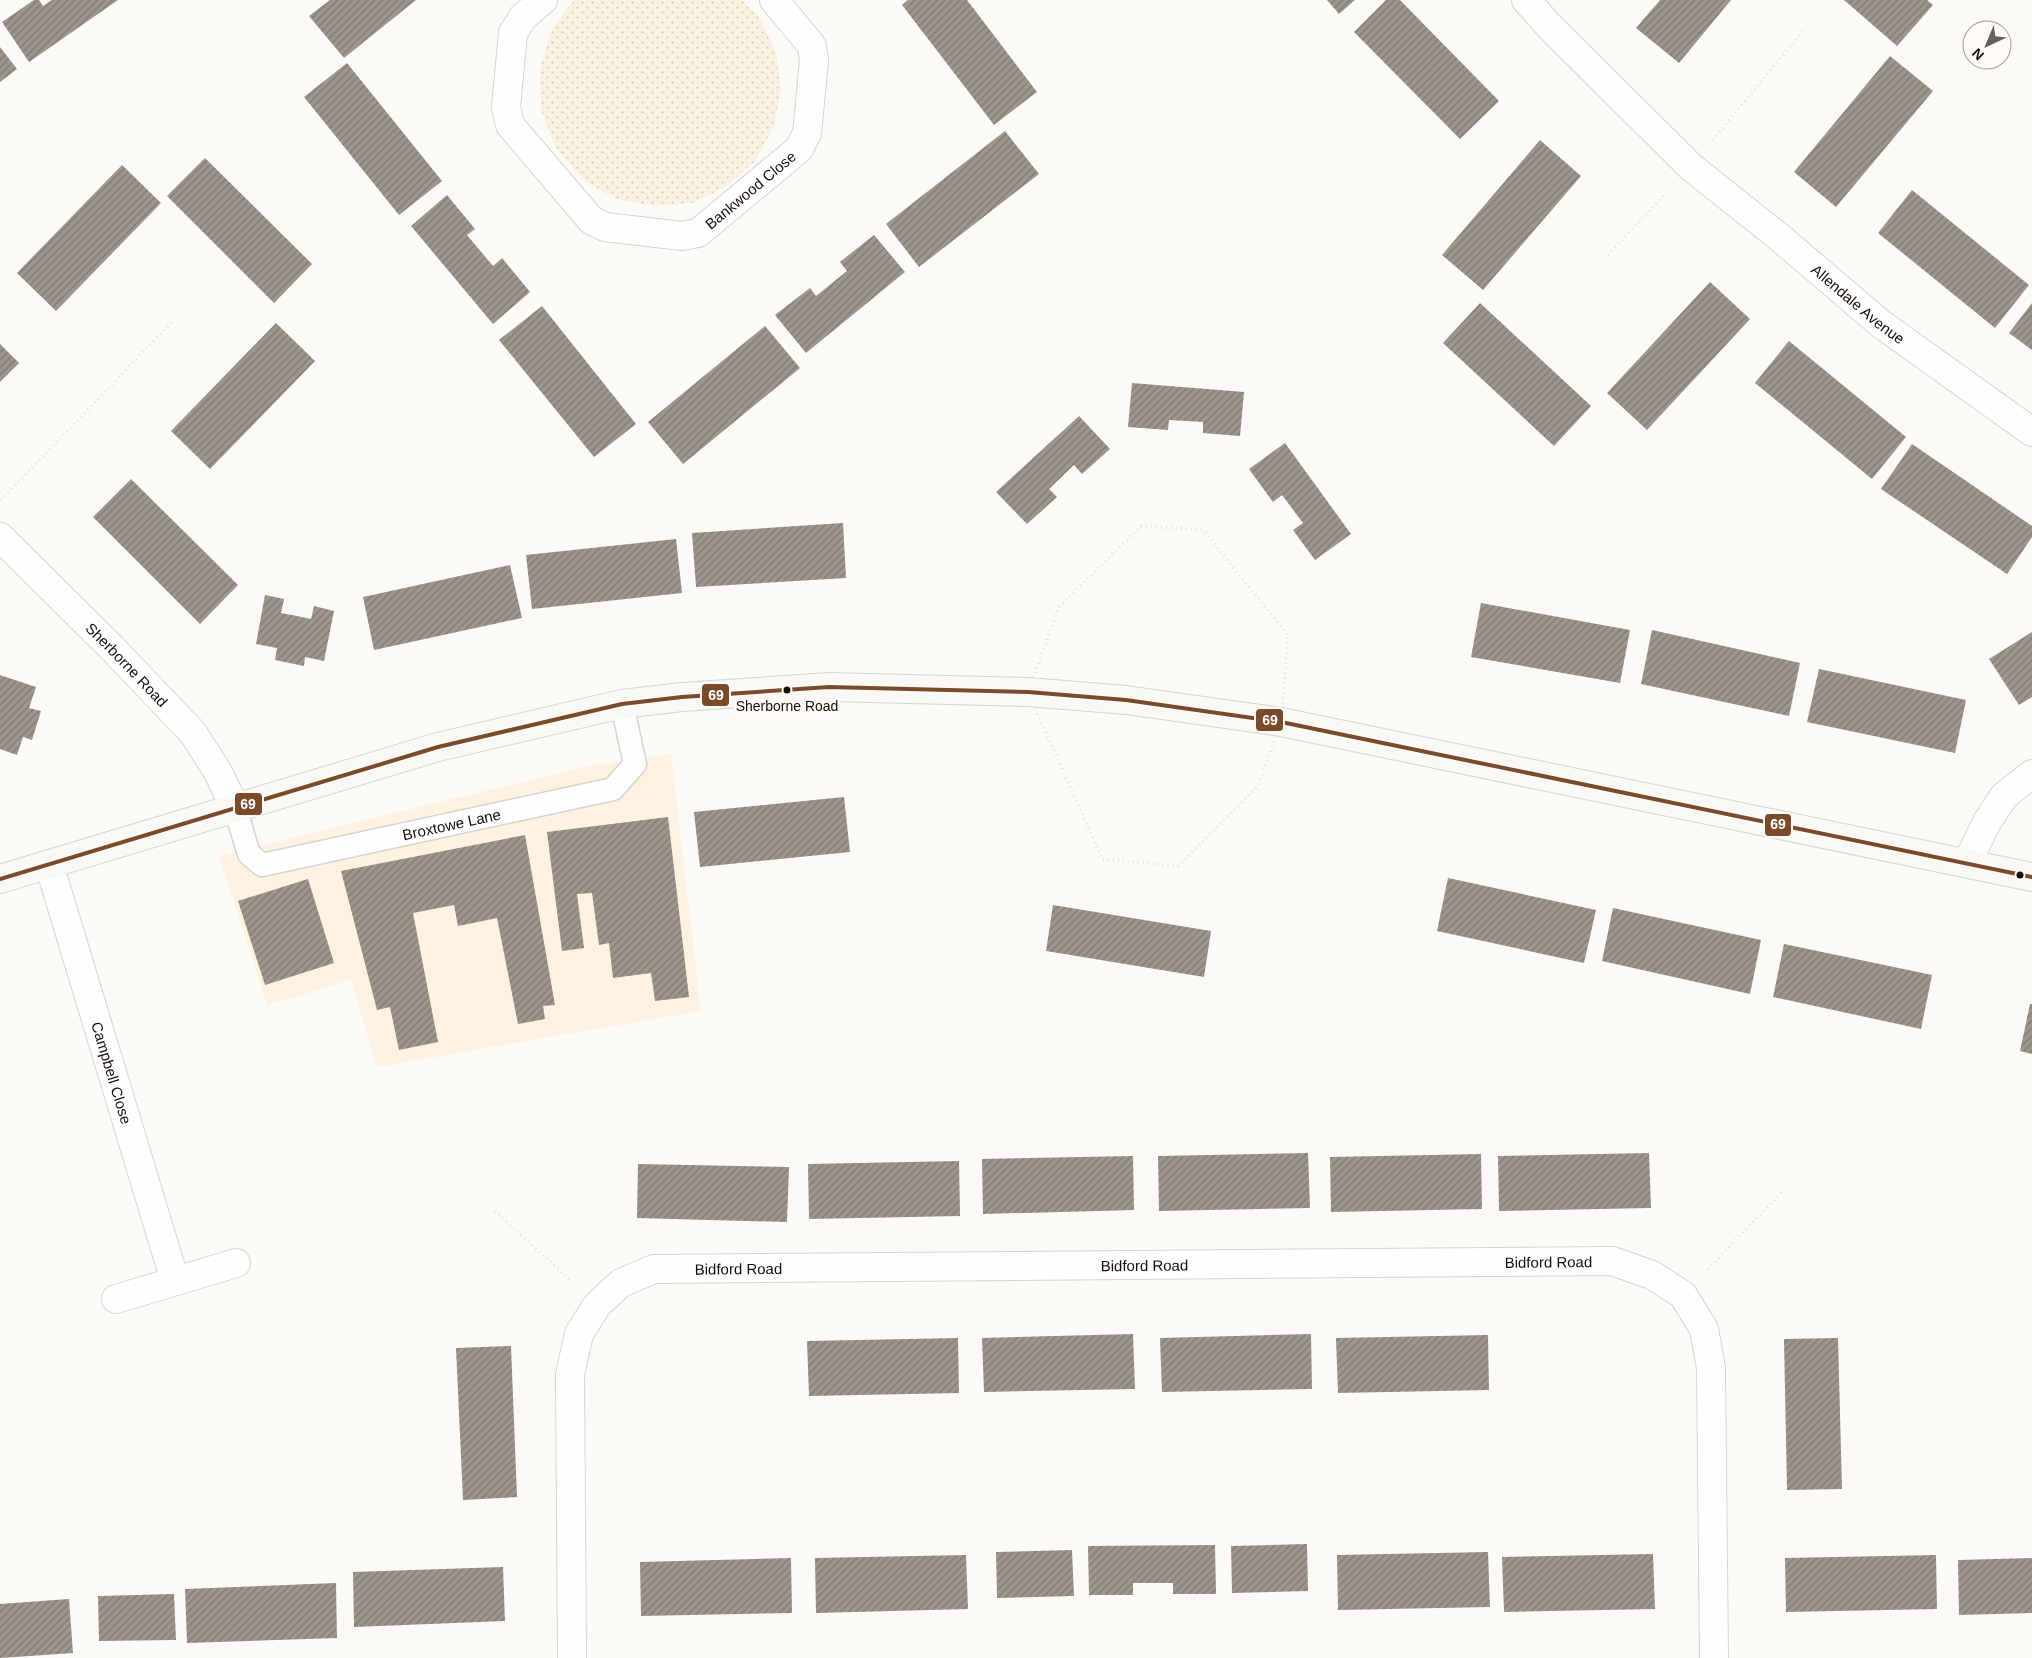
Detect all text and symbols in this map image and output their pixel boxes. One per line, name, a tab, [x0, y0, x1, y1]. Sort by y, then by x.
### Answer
north arrow	[1962, 20, 2012, 70]
text: N	[1969, 45, 1987, 64]
street label: Bankwood Close	[701, 147, 799, 232]
street label: Allendale Avenue	[1808, 260, 1908, 347]
street label: Sherborne Road	[83, 619, 172, 710]
line badge: 69	[701, 683, 730, 707]
marker: Sherborne Road	[782, 685, 792, 695]
text: 69	[708, 687, 724, 703]
place label: Sherborne Road	[736, 698, 838, 714]
line badge: 69	[1255, 708, 1284, 732]
text: 69	[1262, 712, 1278, 728]
line badge: 69	[234, 792, 263, 816]
text: 69	[240, 796, 256, 812]
street label: Broxtowe Lane	[401, 805, 502, 843]
line badge: 69	[1764, 813, 1792, 837]
text: 69	[1770, 816, 1786, 832]
unlabelled marker	[2015, 870, 2025, 880]
street label: Campbell Close	[89, 1020, 136, 1126]
street label: Bidford Road	[1505, 1253, 1592, 1270]
street label: Bidford Road	[1101, 1256, 1188, 1274]
street label: Bidford Road	[695, 1259, 782, 1277]

